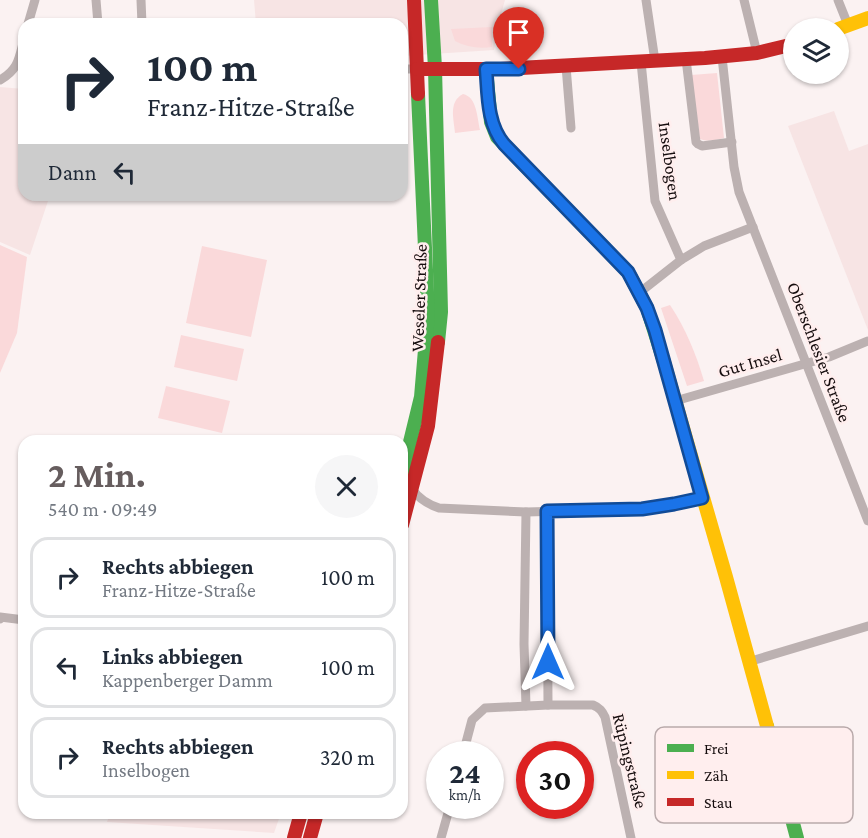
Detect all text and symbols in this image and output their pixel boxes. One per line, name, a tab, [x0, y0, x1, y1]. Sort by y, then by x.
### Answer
pin	[493, 7, 544, 69]
icon: arrive	[502, 16, 535, 49]
map controls	[783, 18, 849, 84]
button: layers	[783, 18, 849, 84]
icon: right	[48, 42, 126, 120]
text: 100 m	[147, 43, 257, 90]
text: Franz-Hitze-Straße	[147, 92, 355, 122]
street label: Inselbogen	[655, 120, 685, 202]
icon: left	[108, 156, 141, 189]
text: Dann	[48, 160, 96, 185]
street label: Weseler Straße	[407, 244, 431, 352]
street label: Oberschlesier Straße	[783, 279, 855, 425]
street label: Gut Insel	[716, 344, 784, 382]
text: 2 Min.	[48, 455, 146, 495]
button: close	[315, 455, 378, 518]
text: 540 m · 09:49	[48, 498, 157, 520]
text: Rechts abbiegen	[102, 554, 254, 579]
icon: right	[51, 561, 84, 594]
text: 100 m	[321, 565, 375, 590]
text: Franz-Hitze-Straße	[102, 579, 256, 601]
position arrow	[516, 630, 580, 694]
text: Links abbiegen	[102, 644, 243, 669]
icon: left	[51, 651, 84, 684]
text: 100 m	[321, 655, 375, 680]
text: Kappenberger Damm	[102, 669, 273, 691]
street label: Rüpingstraße	[609, 711, 651, 811]
legend	[655, 727, 853, 823]
text: Rechts abbiegen	[102, 734, 254, 759]
text: Frei	[704, 740, 728, 757]
icon: right	[51, 741, 84, 774]
speed limit sign: 30	[516, 741, 594, 819]
text: 320 m	[320, 745, 375, 770]
text: 24	[449, 756, 481, 789]
text: Inselbogen	[102, 759, 190, 781]
text: Zäh	[704, 767, 729, 784]
text: km/h	[449, 787, 481, 803]
text: Stau	[704, 794, 733, 811]

